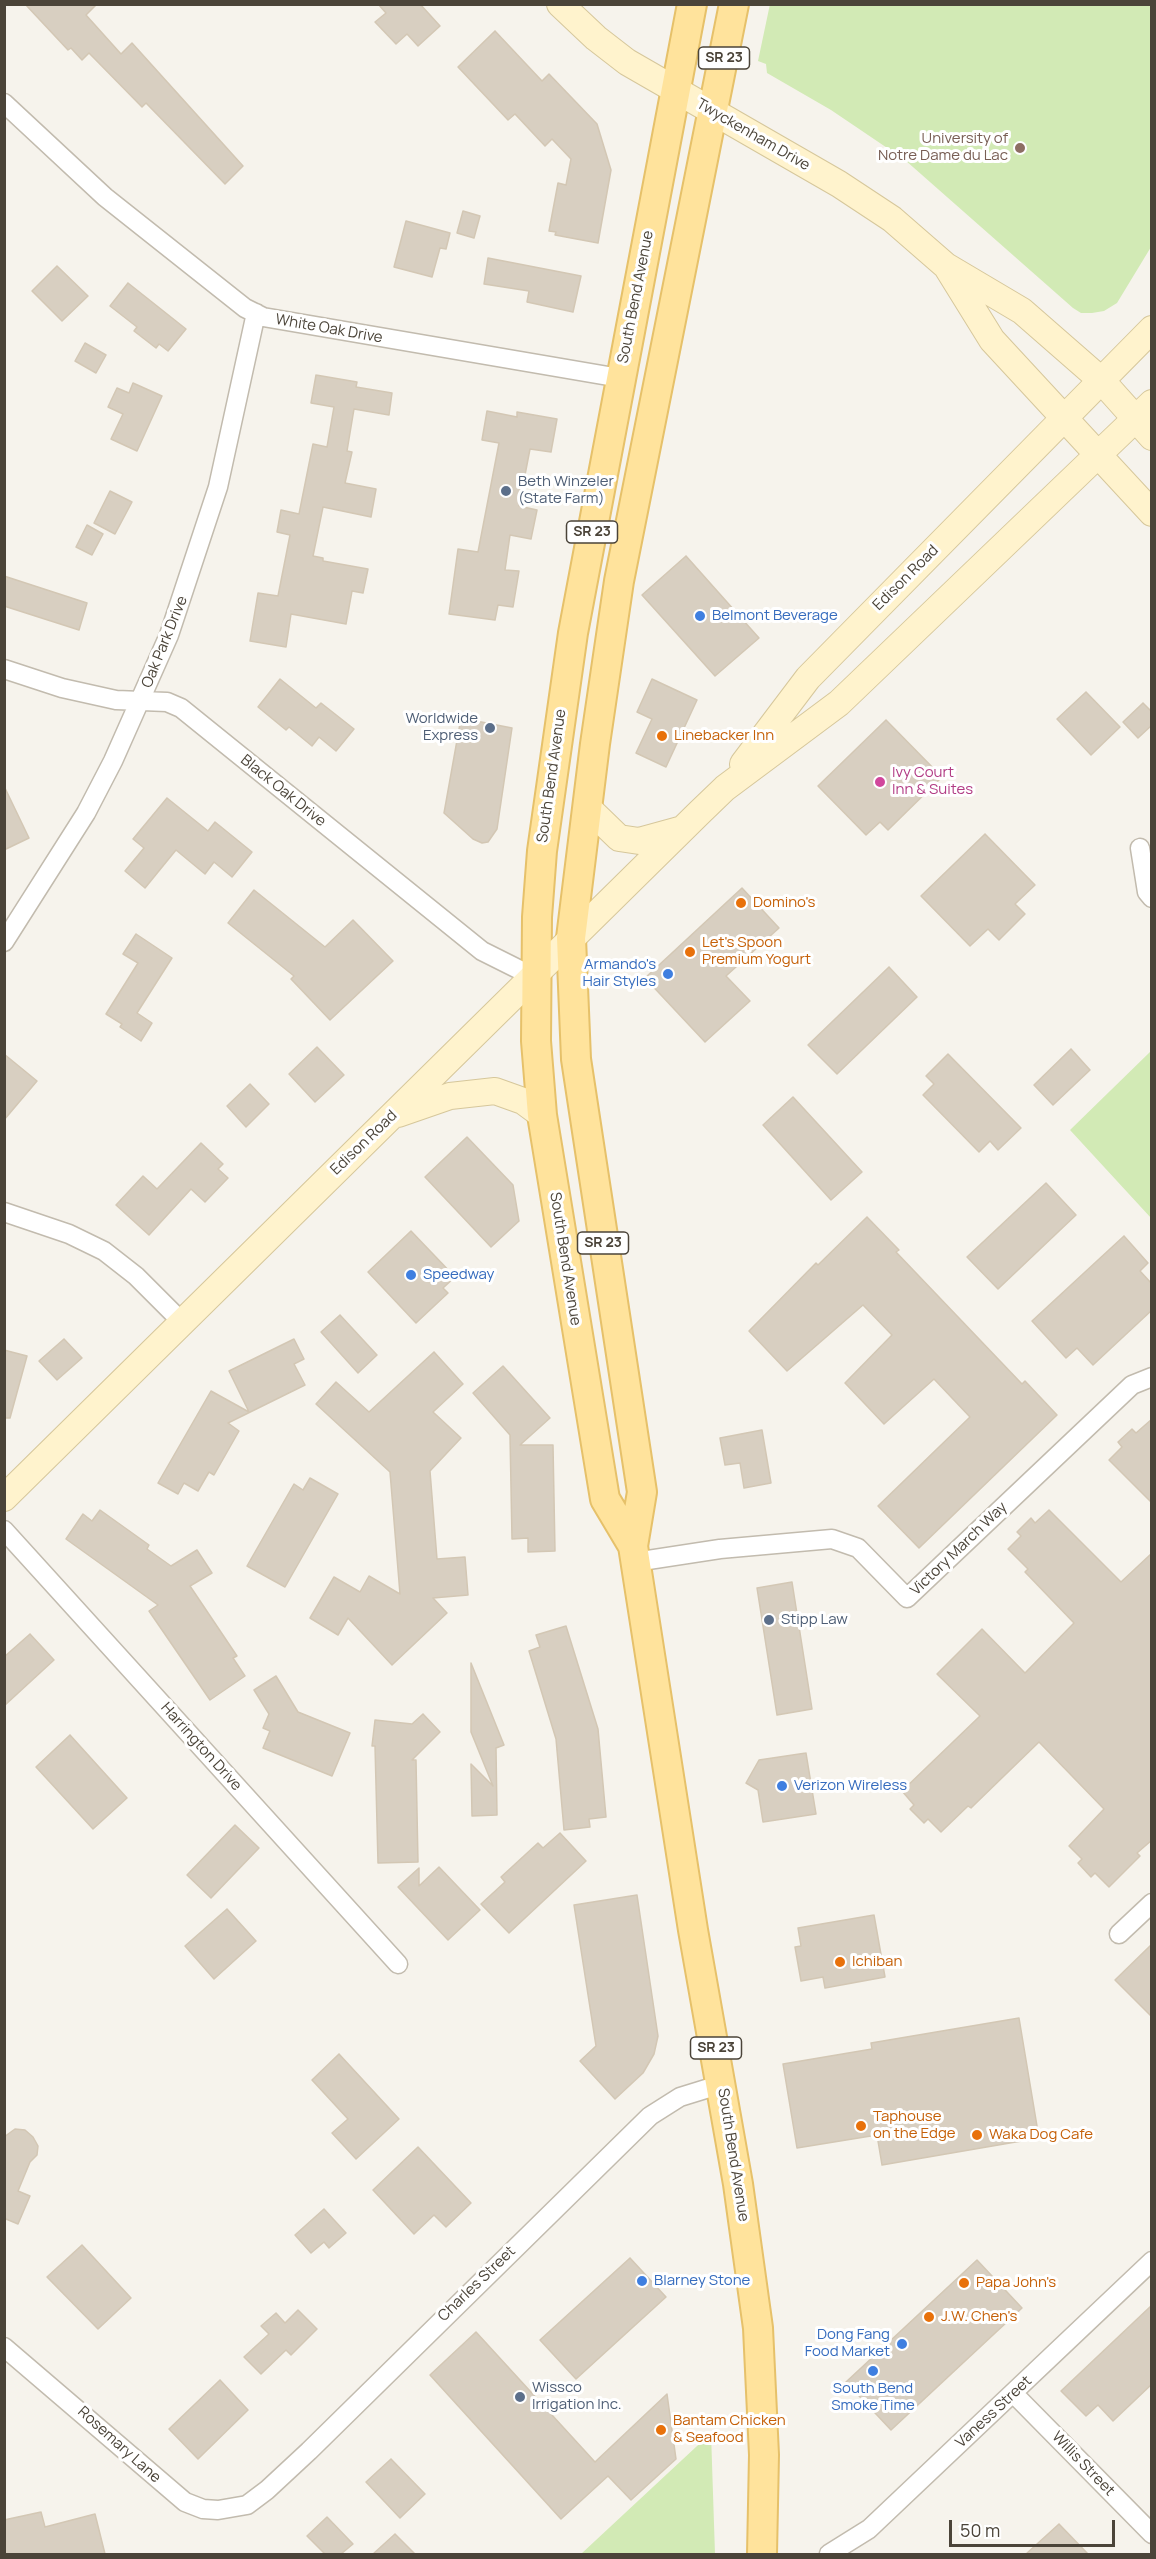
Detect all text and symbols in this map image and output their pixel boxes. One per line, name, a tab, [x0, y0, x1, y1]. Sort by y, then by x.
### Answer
road number: SR 23	[698, 47, 750, 69]
street label: Twyckenham Drive	[693, 95, 813, 175]
place label: University of Notre Dame du Lac	[878, 130, 1008, 165]
marker: University of Notre Dame du Lac	[1013, 141, 1027, 155]
street label: South Bend Avenue	[614, 229, 658, 365]
street label: White Oak Drive	[274, 311, 384, 347]
place label: Beth Winzeler (State Farm)	[518, 473, 614, 508]
marker: Beth Winzeler (State Farm)	[499, 484, 513, 498]
road number: SR 23	[566, 521, 618, 543]
street label: Edison Road	[870, 542, 942, 614]
street label: Oak Park Drive	[138, 593, 192, 691]
place label: Belmont Beverage	[712, 607, 838, 625]
marker: Belmont Beverage	[693, 609, 707, 623]
street label: South Bend Avenue	[534, 708, 570, 844]
place label: Worldwide Express	[406, 710, 478, 745]
marker: Worldwide Express	[483, 721, 497, 735]
place label: Linebacker Inn	[674, 727, 774, 745]
marker: Linebacker Inn	[655, 729, 669, 743]
street label: Black Oak Drive	[237, 751, 329, 831]
place label: Ivy Court Inn & Suites	[892, 764, 973, 799]
marker: Ivy Court Inn & Suites	[873, 775, 887, 789]
place label: Domino's	[753, 894, 815, 912]
marker: Domino's	[734, 896, 748, 910]
place label: Let's Spoon Premium Yogurt	[702, 934, 811, 969]
marker: Let's Spoon Premium Yogurt	[683, 945, 697, 959]
place label: Armando's Hair Styles	[582, 956, 656, 991]
marker: Armando's Hair Styles	[661, 967, 675, 981]
street label: Edison Road	[327, 1107, 401, 1179]
street label: South Bend Avenue	[546, 1191, 584, 1327]
road number: SR 23	[578, 1232, 628, 1254]
place label: Speedway	[423, 1266, 494, 1284]
marker: Speedway	[404, 1268, 418, 1282]
street label: Victory March Way	[907, 1498, 1011, 1600]
place label: Stipp Law	[781, 1611, 848, 1629]
marker: Stipp Law	[762, 1613, 776, 1627]
street label: Harrington Drive	[157, 1699, 245, 1795]
place label: Verizon Wireless	[794, 1777, 907, 1795]
marker: Verizon Wireless	[775, 1779, 789, 1793]
place label: Ichiban	[852, 1953, 902, 1971]
marker: Ichiban	[833, 1955, 847, 1969]
road number: SR 23	[690, 2037, 742, 2059]
street label: South Bend Avenue	[714, 2087, 752, 2223]
place label: Taphouse on the Edge	[873, 2108, 956, 2143]
marker: Taphouse on the Edge	[854, 2119, 868, 2133]
place label: Waka Dog Cafe	[989, 2126, 1093, 2144]
marker: Waka Dog Cafe	[970, 2128, 984, 2142]
street label: Charles Street	[435, 2243, 519, 2325]
place label: Blarney Stone	[654, 2272, 750, 2290]
marker: Blarney Stone	[635, 2274, 649, 2288]
place label: Papa John's	[976, 2274, 1056, 2292]
marker: Papa John's	[957, 2276, 971, 2290]
place label: J.W. Chen's	[941, 2308, 1017, 2326]
marker: J.W. Chen's	[922, 2310, 936, 2324]
place label: Dong Fang Food Market	[805, 2326, 890, 2361]
marker: Dong Fang Food Market	[895, 2337, 909, 2351]
marker: South Bend Smoke Time	[866, 2364, 880, 2378]
street label: Vaness Street	[952, 2372, 1036, 2452]
place label: Wissco Irrigation Inc.	[532, 2379, 621, 2414]
place label: South Bend Smoke Time	[831, 2380, 915, 2415]
marker: Wissco Irrigation Inc.	[513, 2390, 527, 2404]
street label: Rosemary Lane	[74, 2403, 164, 2487]
place label: Bantam Chicken & Seafood	[673, 2412, 786, 2447]
marker: Bantam Chicken & Seafood	[654, 2423, 668, 2437]
street label: Willis Street	[1048, 2428, 1118, 2500]
scale bar	[952, 2508, 1118, 2546]
text: 50 m	[960, 2518, 1000, 2542]

